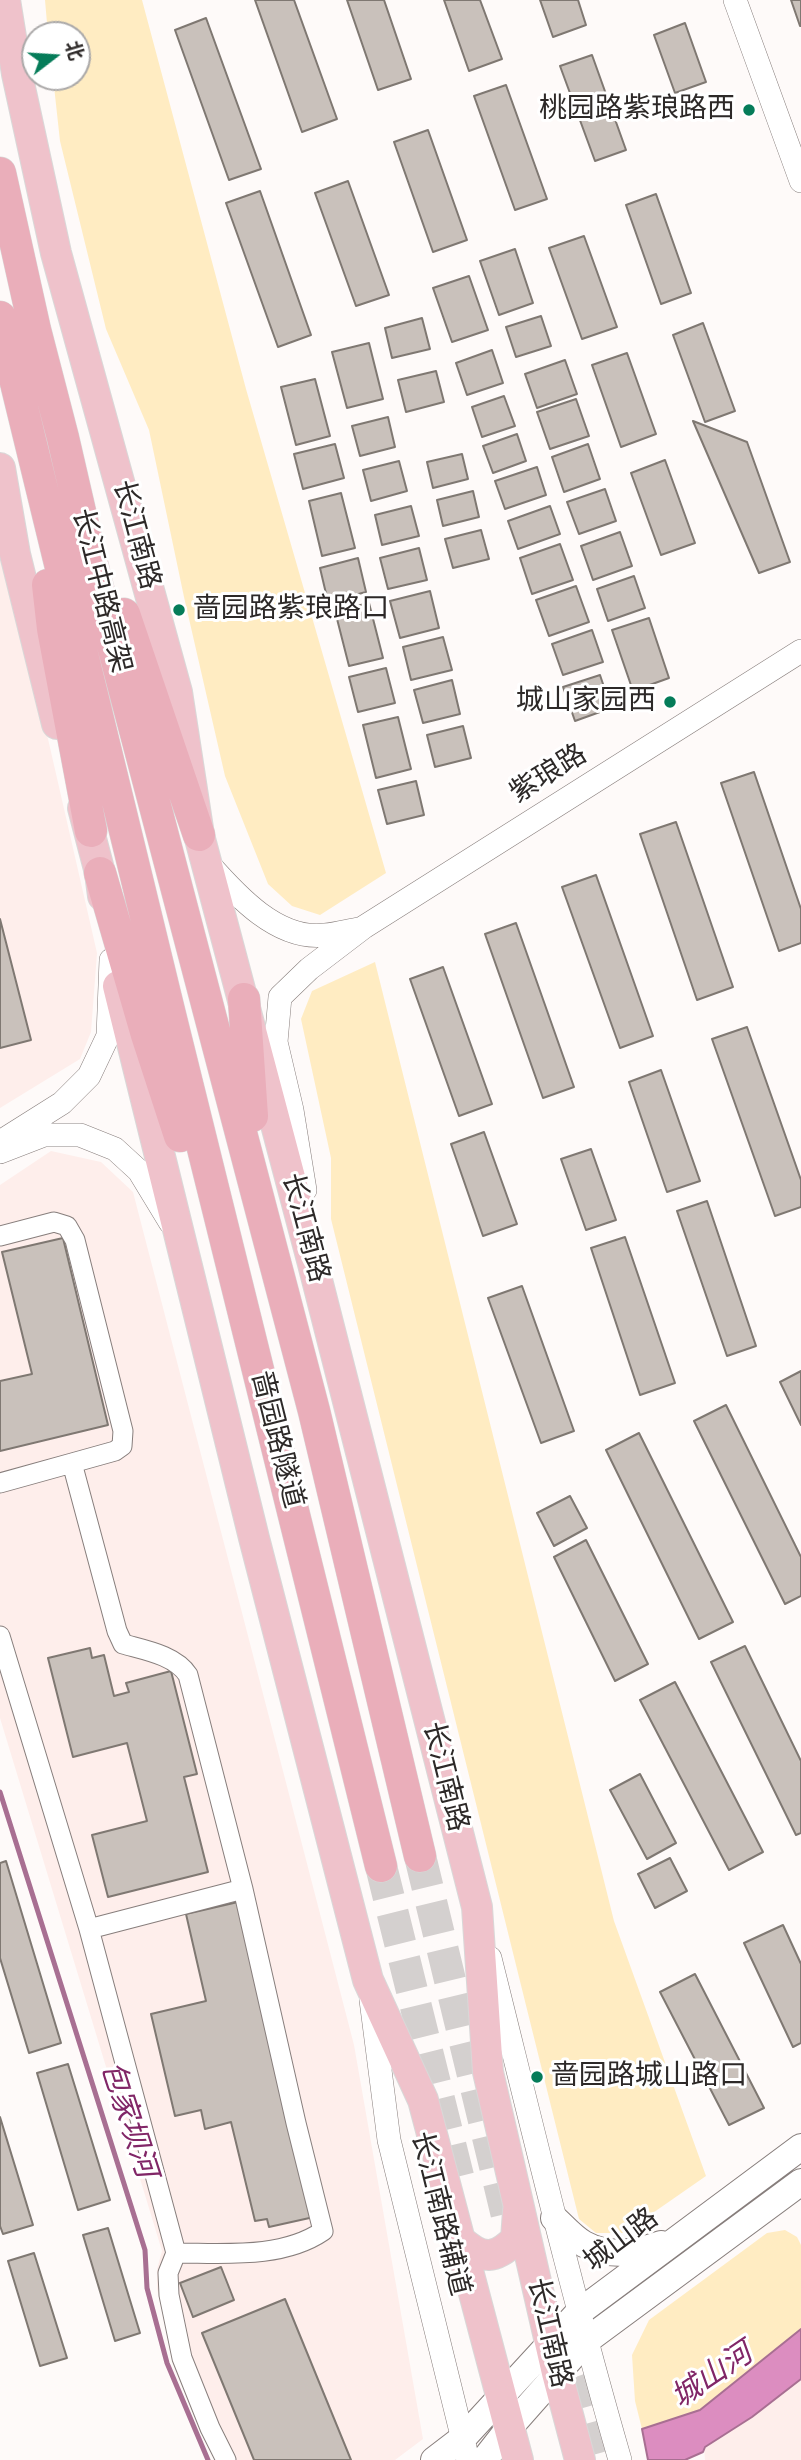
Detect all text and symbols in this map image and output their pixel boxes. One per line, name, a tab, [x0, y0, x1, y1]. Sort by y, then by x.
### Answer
north arrow	[21, 21, 91, 91]
text: 北	[59, 37, 90, 63]
place label: 桃园路紫琅路西	[539, 93, 735, 127]
marker: 桃园路紫琅路西	[741, 102, 757, 118]
street label: 长江南路	[104, 477, 166, 593]
street label: 长江中路高架	[63, 505, 137, 677]
place label: 啬园路紫琅路口	[193, 593, 389, 627]
marker: 啬园路紫琅路口	[171, 602, 187, 618]
place label: 城山家园西	[516, 685, 656, 719]
marker: 城山家园西	[662, 694, 678, 710]
street label: 紫琅路	[504, 738, 594, 812]
street label: 长江南路	[273, 1170, 335, 1286]
street label: 啬园路隧道	[243, 1368, 309, 1512]
street label: 长江南路	[414, 1719, 474, 1835]
water label: 包家坝河	[91, 2057, 163, 2183]
place label: 啬园路城山路口	[551, 2060, 747, 2094]
marker: 啬园路城山路口	[529, 2069, 545, 2085]
street label: 长江南路辅道	[402, 2128, 476, 2300]
street label: 城山路	[578, 2202, 666, 2280]
street label: 长江南路	[519, 2275, 577, 2391]
water label: 城山河	[666, 2337, 760, 2417]

